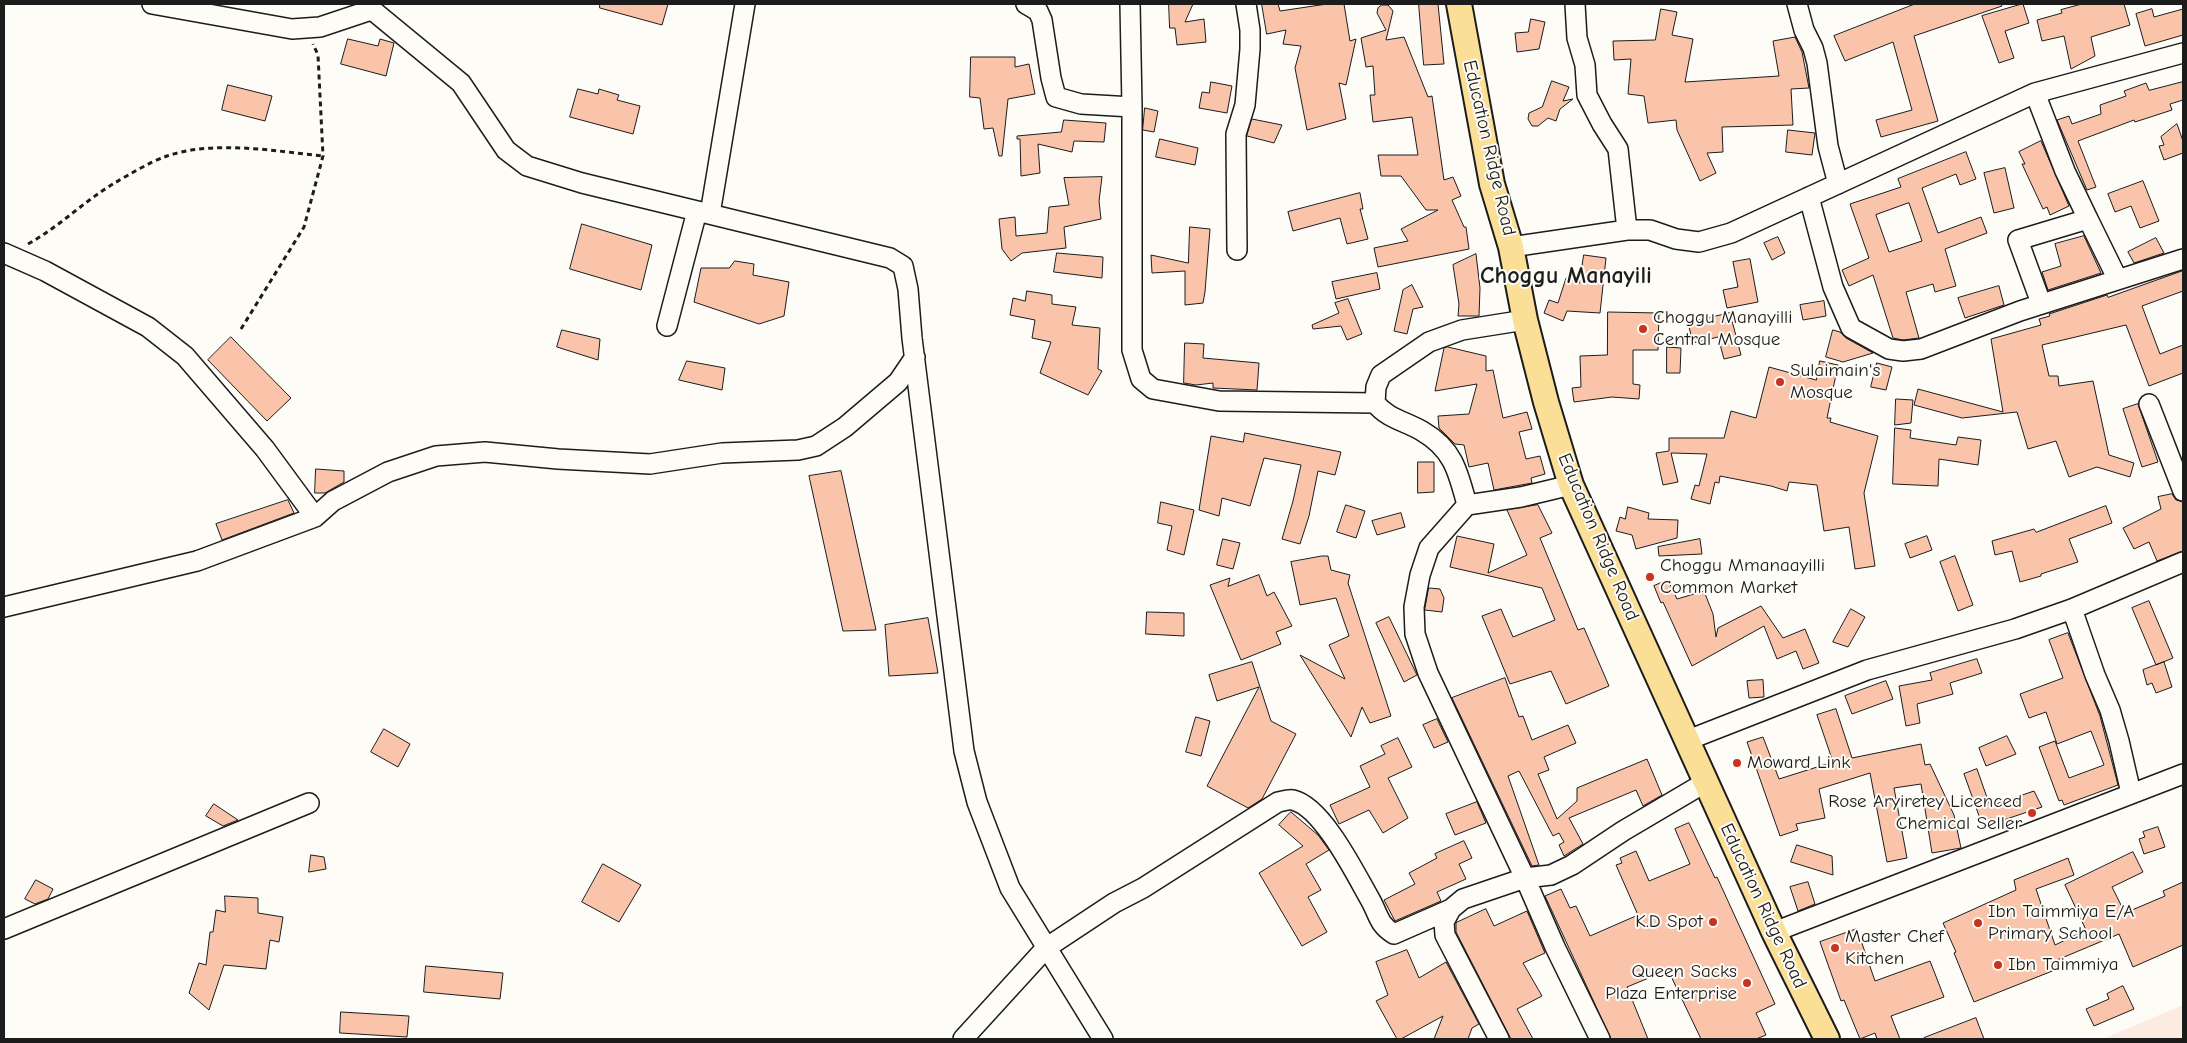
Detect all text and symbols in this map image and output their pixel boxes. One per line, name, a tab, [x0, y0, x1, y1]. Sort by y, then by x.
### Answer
street label: Education Ridge Road	[1458, 58, 1520, 238]
district label: Choggu Manayili	[1480, 262, 1652, 290]
place label: Choggu Manayilli Central Mosque	[1653, 307, 1793, 351]
marker: Choggu Manayilli Central Mosque	[1637, 323, 1649, 335]
place label: Sulaimain's Mosque	[1790, 360, 1880, 404]
marker: Sulaimain's Mosque	[1774, 376, 1786, 388]
street label: Education Ridge Road	[1552, 450, 1644, 624]
place label: Choggu Mmanaayilli Common Market	[1660, 555, 1825, 599]
marker: Choggu Mmanaayilli Common Market	[1644, 571, 1656, 583]
place label: Moward Link	[1747, 752, 1851, 774]
marker: Moward Link	[1731, 757, 1743, 769]
place label: Rose Aryiretey Licenced Chemical Seller	[1828, 791, 2022, 835]
marker: Rose Aryiretey Licenced Chemical Seller	[2026, 807, 2038, 819]
street label: Education Ridge Road	[1715, 820, 1811, 992]
place label: Ibn Taimmiya E/A Primary School	[1988, 901, 2134, 945]
place label: K.D Spot	[1635, 911, 1703, 933]
marker: K.D Spot	[1707, 916, 1719, 928]
marker: Ibn Taimmiya E/A Primary School	[1972, 917, 1984, 929]
place label: Master Chef Kitchen	[1845, 926, 1944, 970]
marker: Master Chef Kitchen	[1829, 942, 1841, 954]
place label: Ibn Taimmiya	[2008, 954, 2118, 976]
marker: Ibn Taimmiya	[1992, 959, 2004, 971]
place label: Queen Sacks Plaza Enterprise	[1605, 961, 1737, 1005]
marker: Queen Sacks Plaza Enterprise	[1741, 977, 1753, 989]

